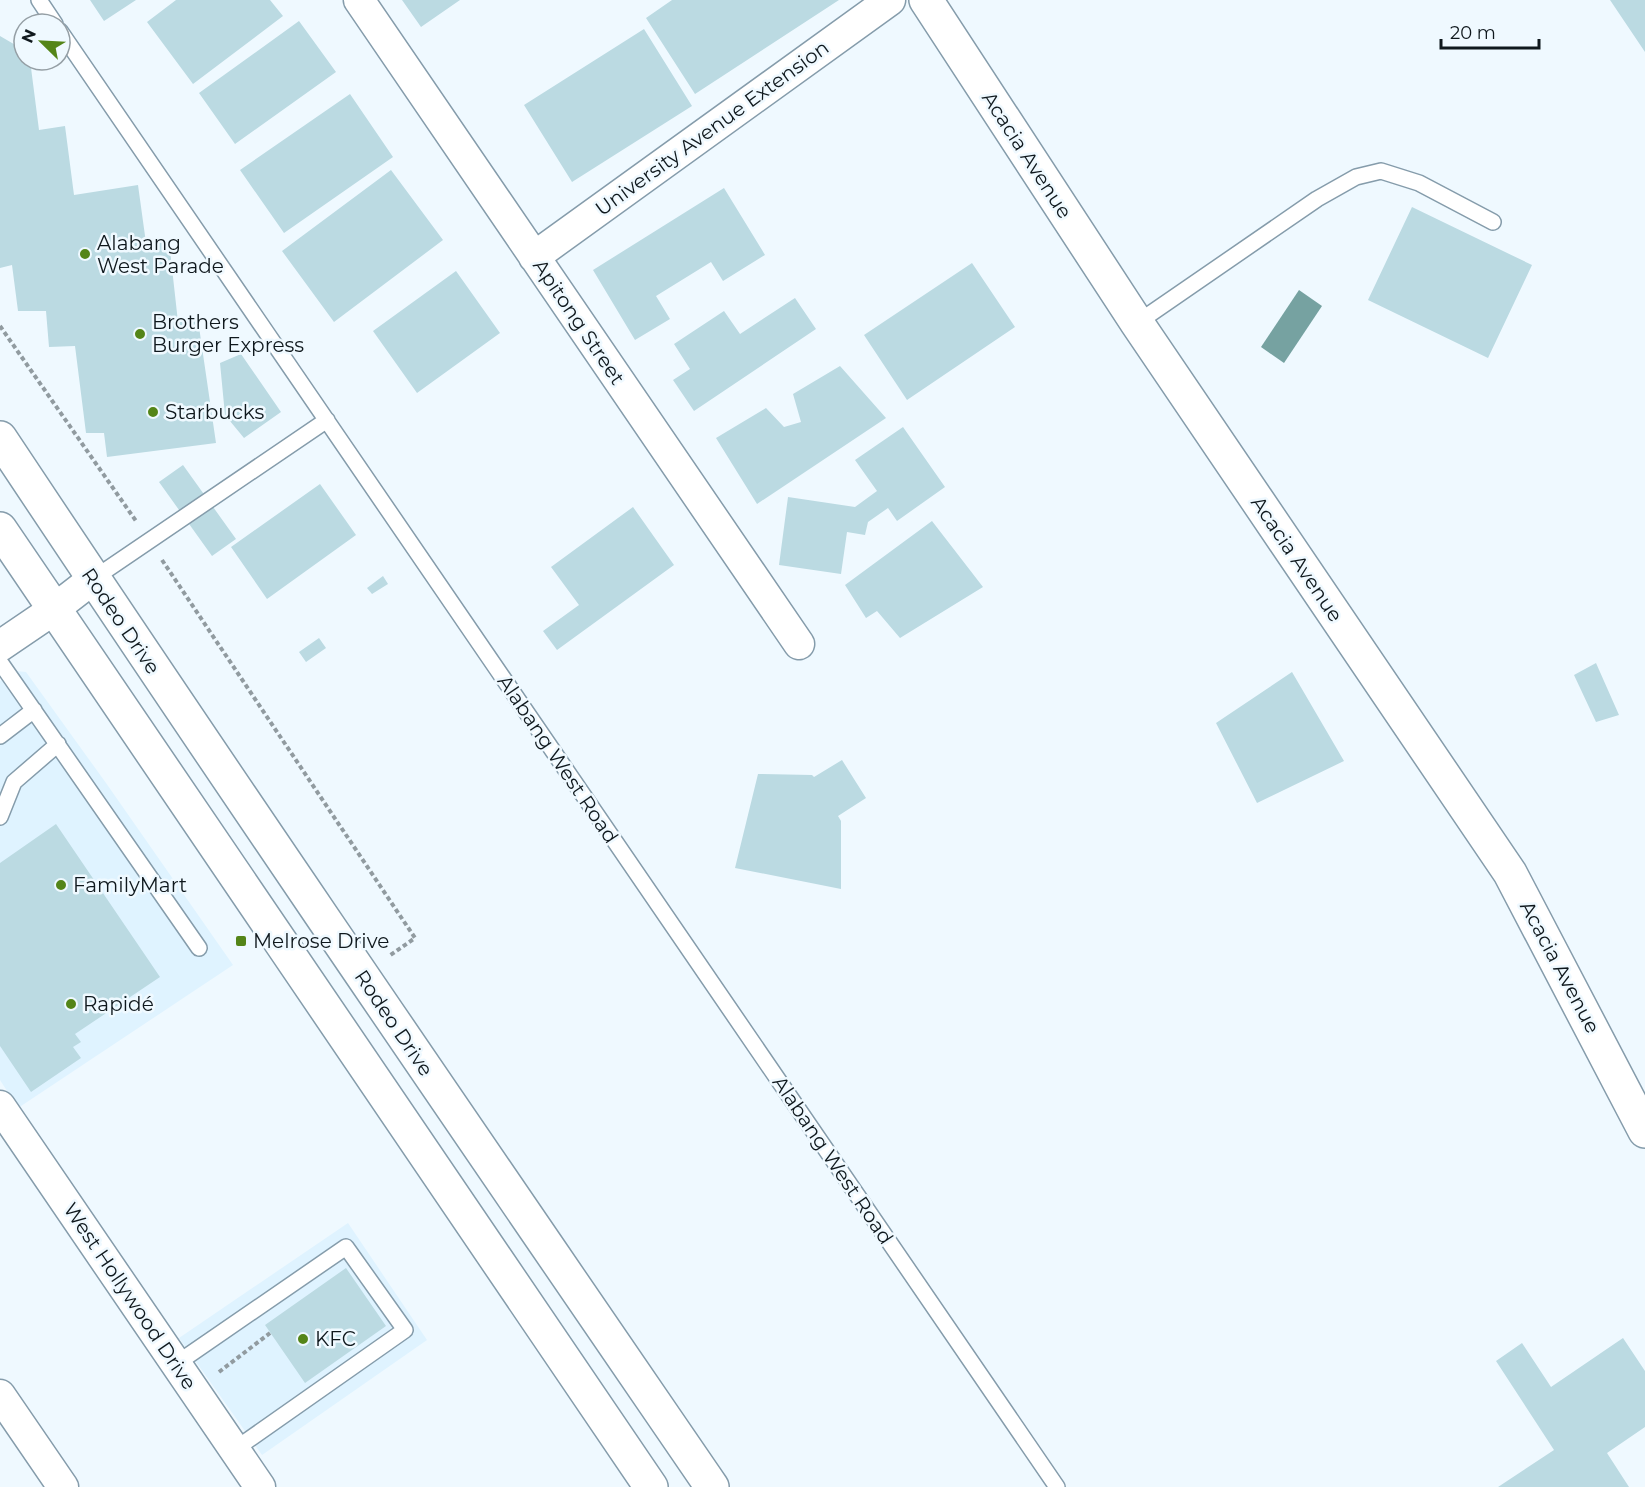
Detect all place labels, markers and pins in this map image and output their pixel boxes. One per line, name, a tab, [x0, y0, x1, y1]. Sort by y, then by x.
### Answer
place label: Alabang West Parade	[97, 231, 224, 278]
marker: Alabang West Parade	[78, 247, 92, 261]
place label: Brothers Burger Express	[152, 310, 304, 357]
marker: Brothers Burger Express	[133, 327, 147, 341]
place label: Starbucks	[165, 400, 264, 424]
marker: Starbucks	[146, 405, 160, 419]
place label: FamilyMart	[73, 873, 187, 897]
marker: FamilyMart	[54, 878, 68, 892]
place label: Melrose Drive	[253, 929, 389, 953]
marker: Melrose Drive	[234, 934, 248, 948]
place label: Rapidé	[83, 992, 154, 1016]
marker: Rapidé	[64, 997, 78, 1011]
place label: KFC	[315, 1327, 356, 1351]
marker: KFC	[296, 1332, 310, 1346]

